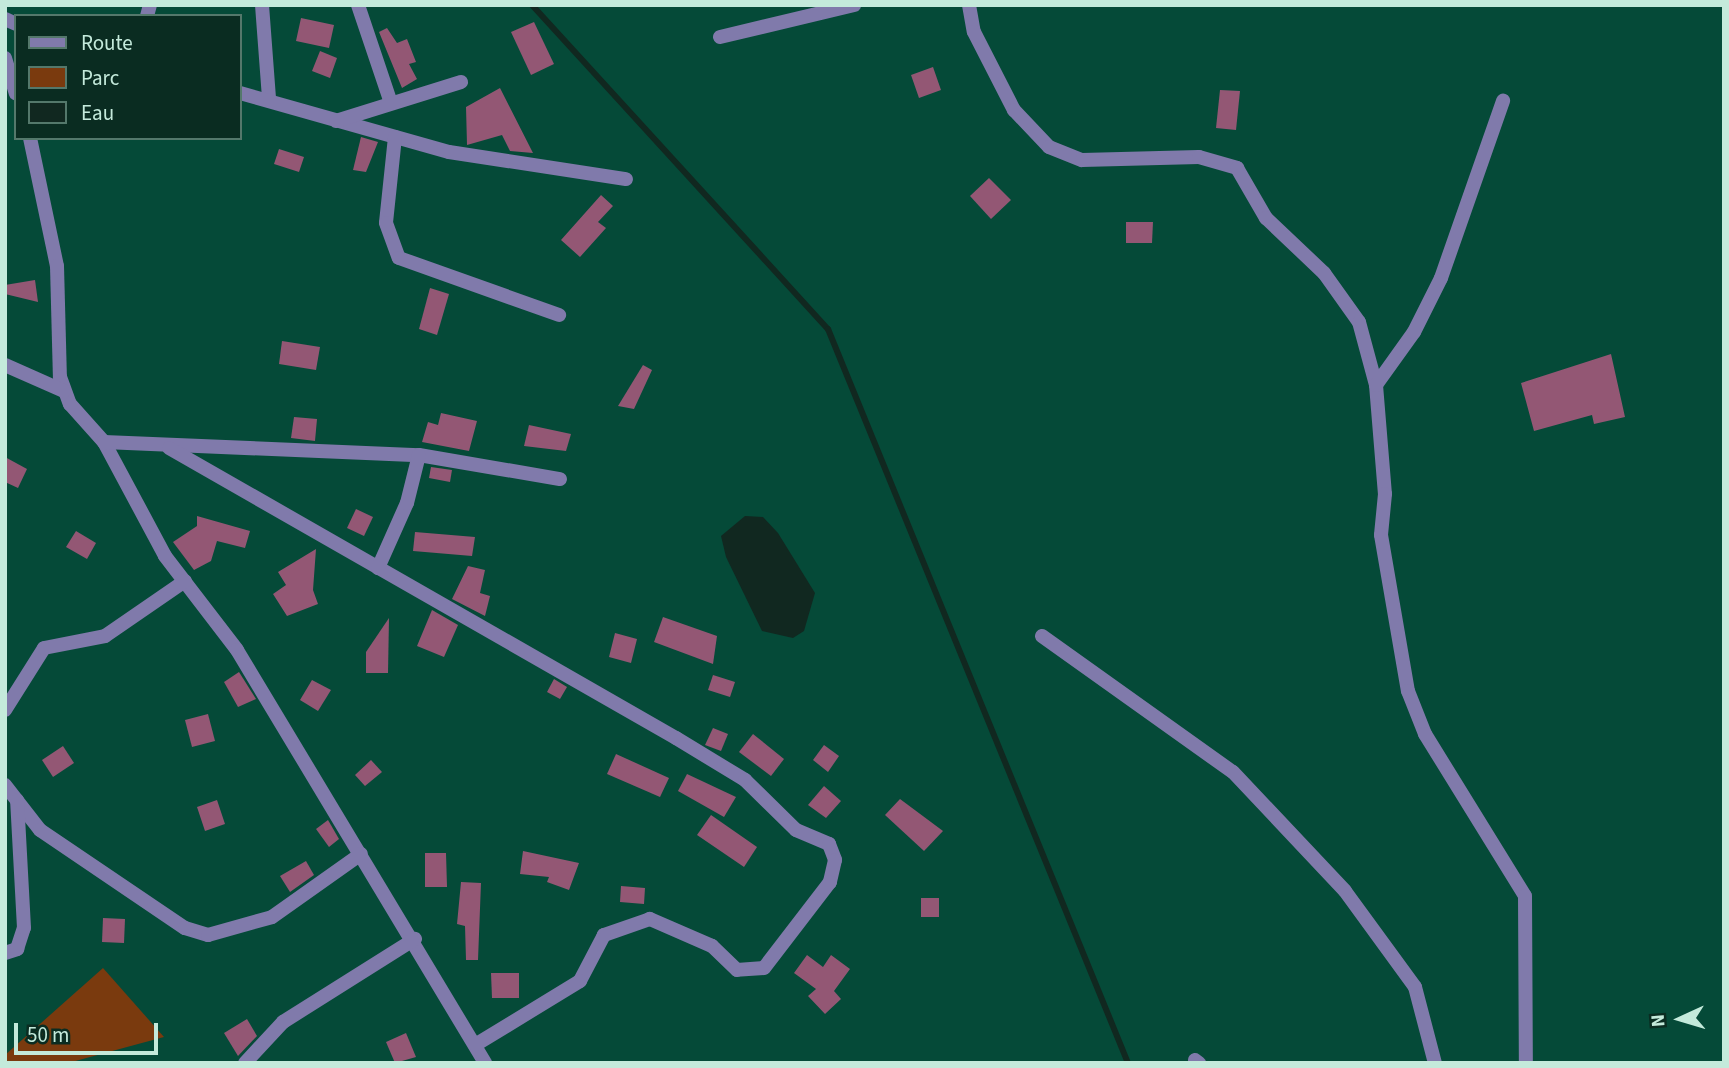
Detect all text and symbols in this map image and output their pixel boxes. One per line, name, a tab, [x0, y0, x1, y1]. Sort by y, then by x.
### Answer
legend	[14, 14, 242, 140]
text: Route	[81, 28, 133, 58]
text: Parc	[81, 63, 119, 93]
text: Eau	[81, 98, 114, 128]
north arrow	[1645, 984, 1715, 1054]
scale bar	[18, 1009, 161, 1052]
text: N	[1645, 1013, 1672, 1028]
text: 50 m	[27, 1020, 69, 1050]

